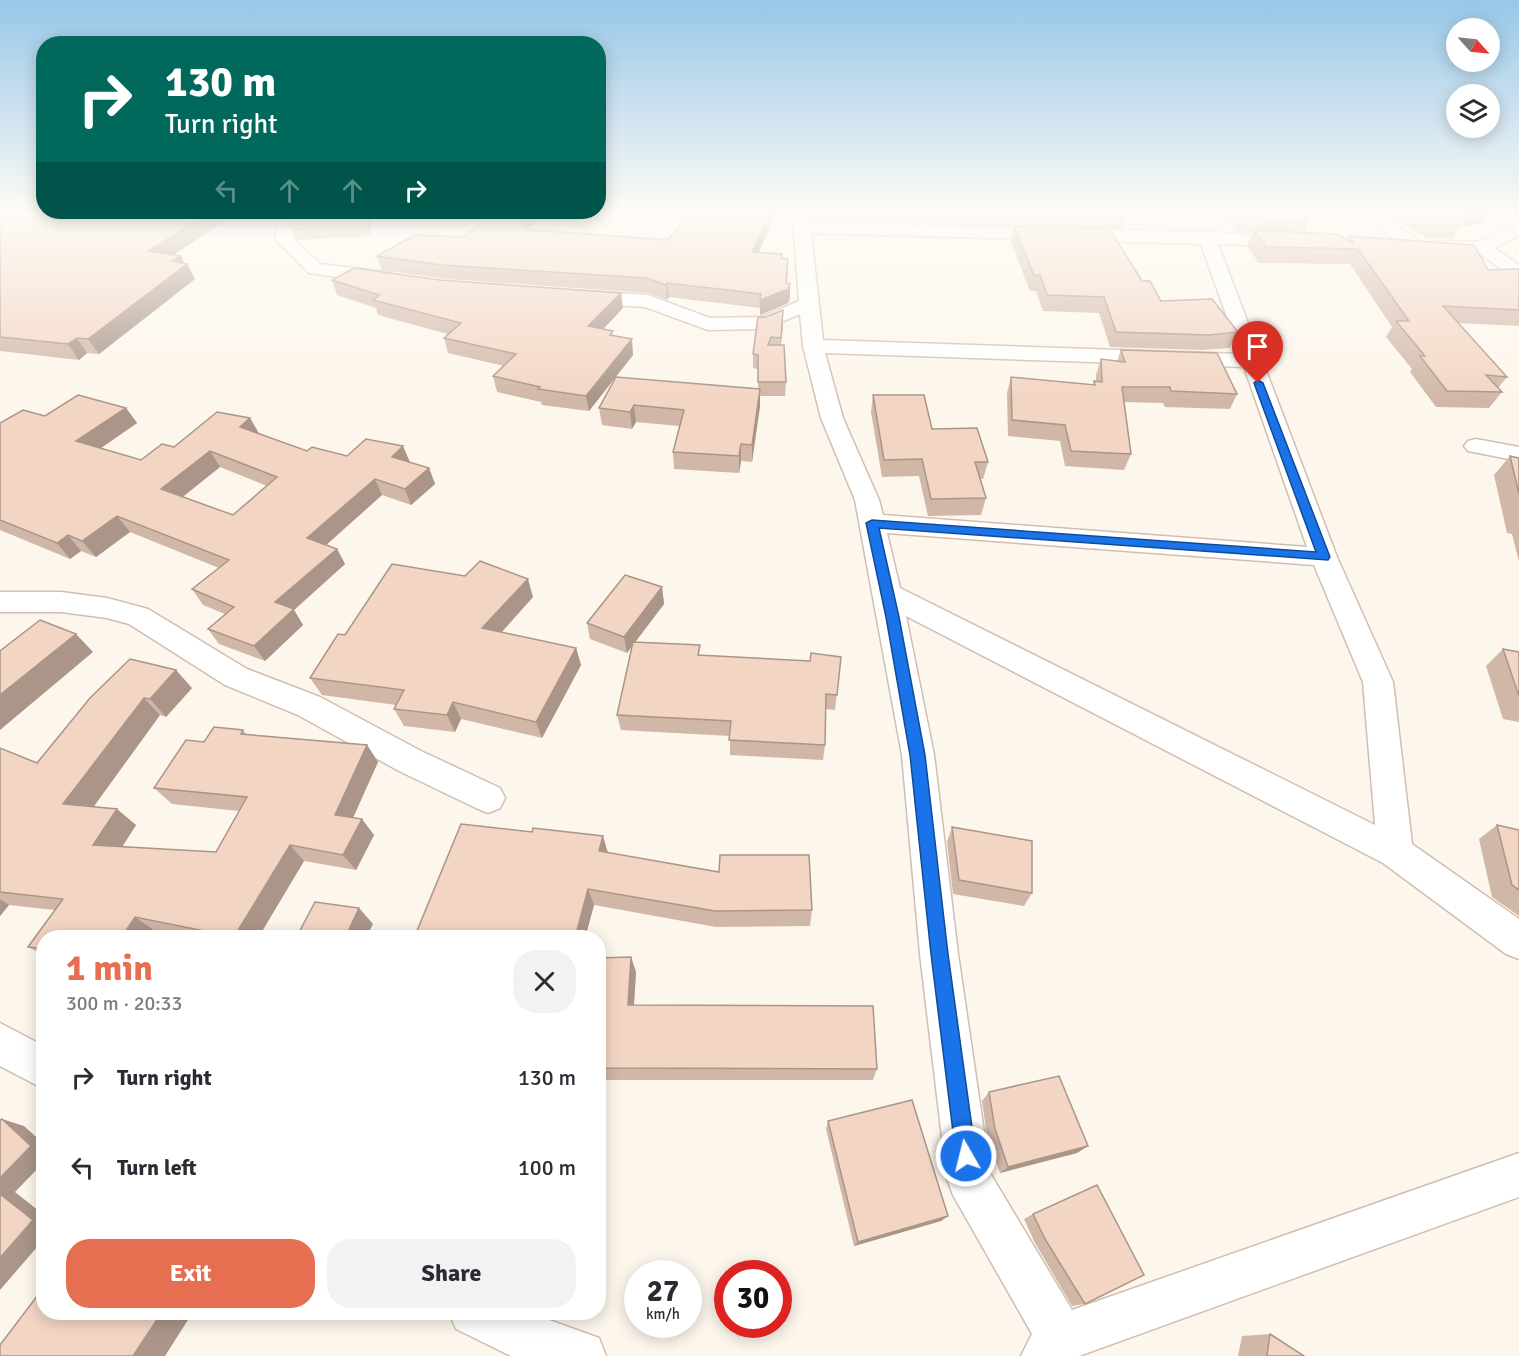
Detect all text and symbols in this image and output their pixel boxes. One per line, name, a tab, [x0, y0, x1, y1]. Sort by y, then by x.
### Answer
north arrow	[1446, 18, 1500, 72]
map controls	[1446, 18, 1500, 138]
text: 130 m	[165, 57, 276, 108]
icon: right	[66, 60, 144, 138]
button: layers	[1446, 84, 1500, 138]
text: Turn right	[165, 108, 278, 141]
icon: left	[210, 174, 243, 207]
icon: ahead	[273, 174, 306, 207]
icon: ahead	[336, 174, 369, 207]
icon: right	[399, 174, 432, 207]
pin	[1232, 321, 1283, 383]
icon: arrive	[1241, 330, 1274, 363]
text: 1 min	[66, 946, 153, 991]
button: close	[513, 950, 576, 1013]
text: 300 m · 20:33	[66, 991, 182, 1016]
icon: right	[66, 1061, 99, 1094]
text: Turn right	[117, 1064, 212, 1091]
text: 130 m	[518, 1064, 576, 1091]
position arrow	[934, 1124, 998, 1188]
icon: left	[66, 1151, 99, 1184]
text: Turn left	[117, 1154, 197, 1181]
text: 100 m	[518, 1154, 576, 1181]
button: Exit	[66, 1239, 315, 1308]
button: Share	[327, 1239, 576, 1308]
speed limit sign: 30	[714, 1260, 792, 1338]
text: 27	[647, 1273, 679, 1310]
text: km/h	[646, 1305, 680, 1323]

